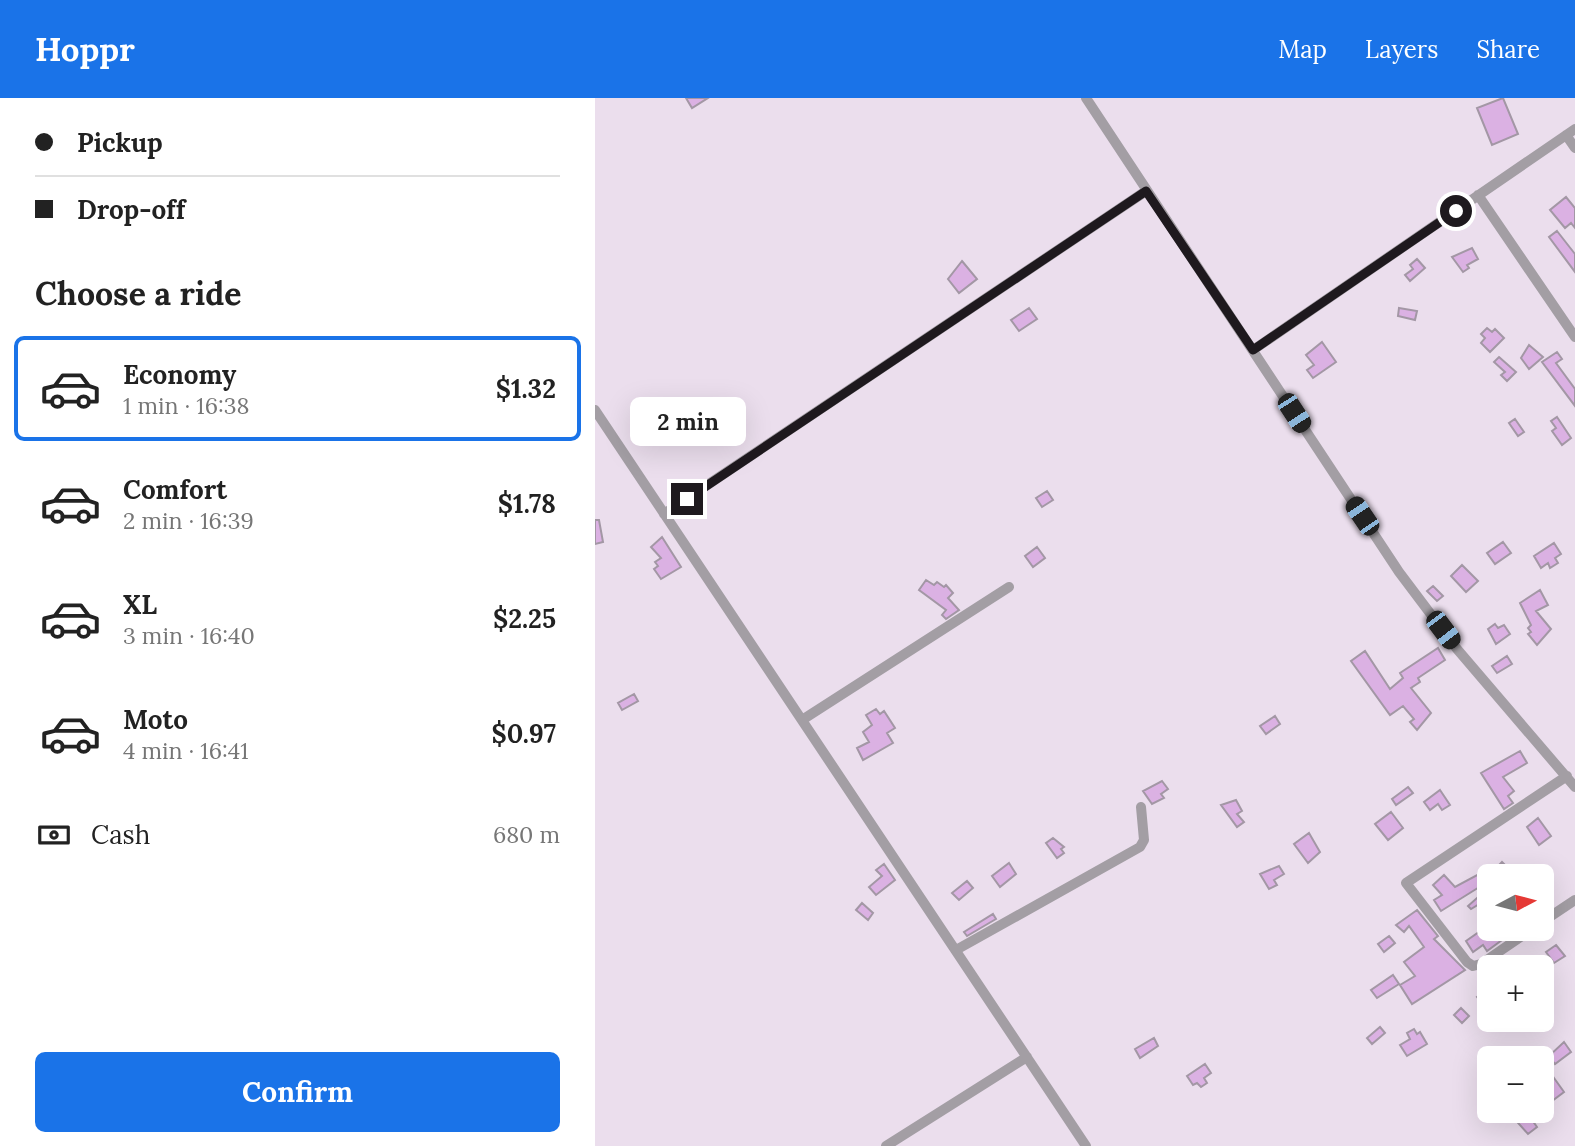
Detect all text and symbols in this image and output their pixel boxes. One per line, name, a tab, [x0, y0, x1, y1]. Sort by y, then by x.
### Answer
text: Hoppr	[35, 28, 135, 70]
text: Map	[1278, 34, 1327, 65]
text: Layers	[1365, 34, 1438, 65]
text: Share	[1476, 34, 1540, 65]
text: Pickup	[77, 126, 163, 159]
text: Drop-off	[77, 193, 185, 226]
route start	[1440, 195, 1472, 227]
text: Choose a ride	[35, 273, 242, 314]
icon: car	[39, 357, 102, 420]
text: Economy	[123, 358, 236, 391]
text: $1.32	[496, 372, 556, 405]
car	[1274, 390, 1315, 436]
text: 1 min · 16:38	[123, 391, 249, 420]
callout: 2 min	[629, 398, 745, 446]
text: 2 min	[657, 407, 719, 436]
icon: car	[39, 472, 102, 535]
text: Comfort	[123, 473, 227, 506]
route end	[671, 483, 703, 515]
text: $1.78	[498, 487, 556, 520]
car	[1342, 493, 1383, 539]
text: 2 min · 16:39	[123, 506, 254, 535]
icon: car	[39, 587, 102, 650]
text: XL	[123, 588, 157, 621]
text: $2.25	[493, 602, 556, 635]
car	[1422, 607, 1465, 653]
text: 3 min · 16:40	[123, 621, 255, 650]
icon: car	[39, 702, 102, 765]
text: Moto	[123, 703, 188, 736]
text: $0.97	[491, 717, 556, 750]
text: 4 min · 16:41	[123, 736, 249, 765]
icon: cash	[35, 816, 73, 854]
text: Cash	[91, 818, 150, 851]
text: 680 m	[493, 820, 560, 849]
north arrow	[1477, 864, 1554, 942]
map controls	[1477, 864, 1554, 1123]
button: +	[1477, 955, 1554, 1032]
button: −	[1477, 1046, 1554, 1123]
button: Confirm	[35, 1052, 560, 1132]

